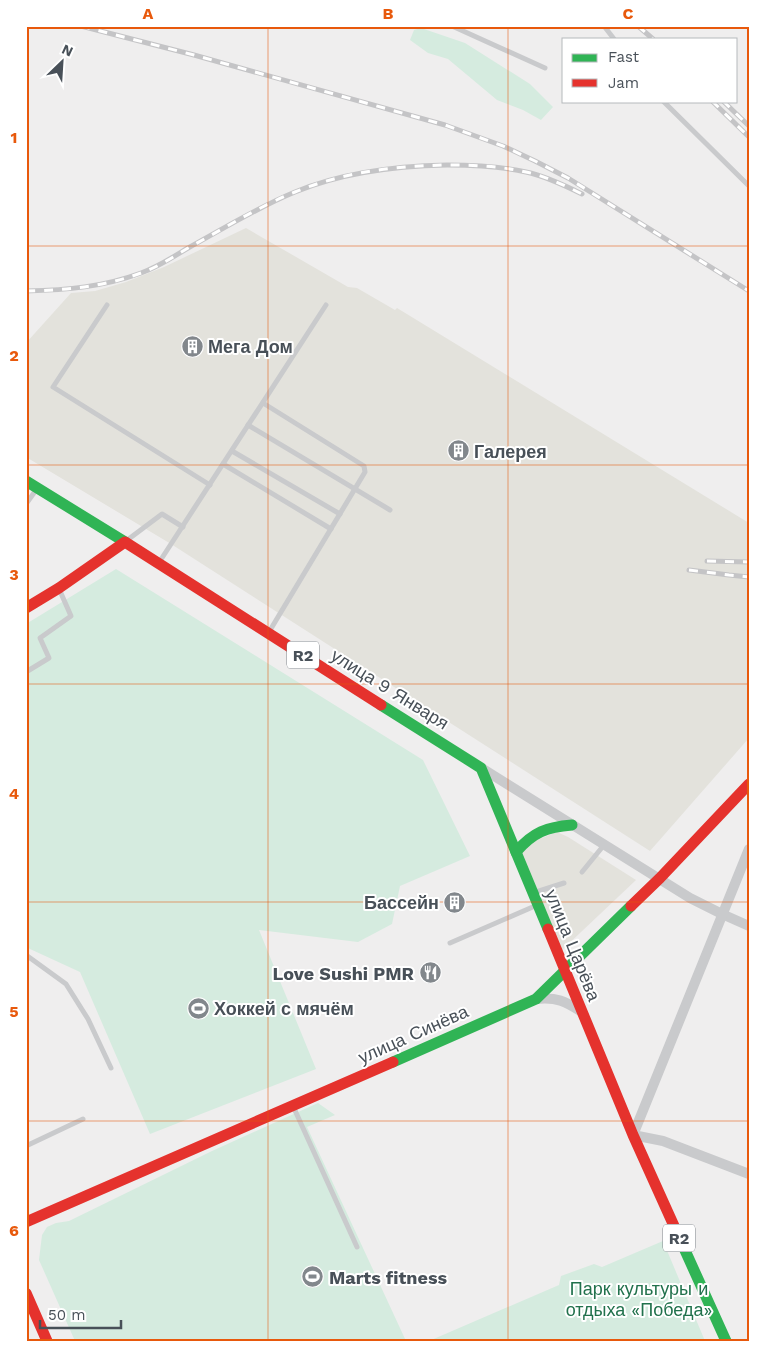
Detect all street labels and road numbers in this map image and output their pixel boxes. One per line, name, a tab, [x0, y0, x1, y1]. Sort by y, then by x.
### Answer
road number: R2	[287, 642, 319, 668]
street label: улица 9 Января	[327, 644, 453, 734]
street label: улица Царёва	[541, 886, 605, 1005]
street label: улица Синёва	[355, 1000, 472, 1068]
road number: R2	[663, 1224, 695, 1252]

